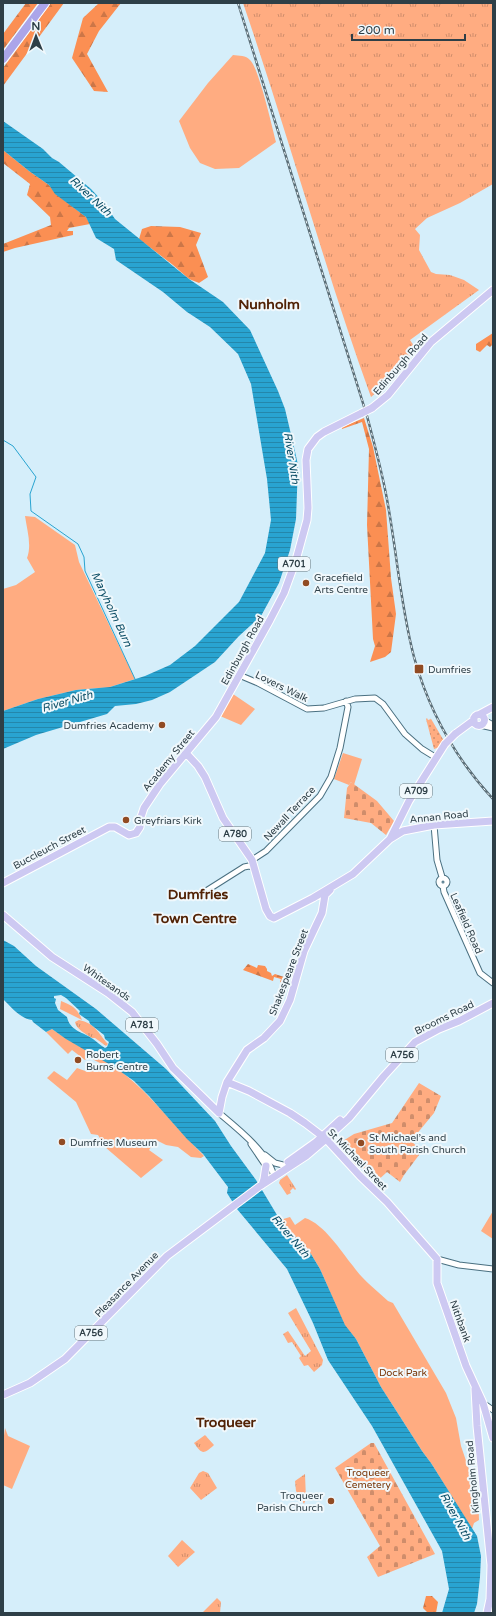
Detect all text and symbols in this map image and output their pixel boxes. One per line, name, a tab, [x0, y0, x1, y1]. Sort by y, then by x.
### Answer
north arrow	[16, 16, 56, 56]
scale bar	[352, 16, 465, 42]
text: N	[31, 20, 40, 33]
text: 200 m	[358, 23, 395, 37]
water label: River Nith	[67, 174, 114, 219]
district label: Nunholm	[238, 296, 300, 313]
street label: Edinburgh Road	[371, 332, 431, 398]
water label: River Nith	[281, 431, 302, 485]
road number: A701	[278, 557, 310, 571]
water label: Maryholm Burn	[89, 570, 135, 649]
place label: Gracefield Arts Centre	[314, 572, 368, 596]
marker: Gracefield Arts Centre	[301, 578, 311, 588]
street label: Edinburgh Road	[219, 614, 267, 687]
marker: Dumfries	[413, 663, 425, 675]
place label: Dumfries	[428, 664, 471, 676]
street label: Lovers Walk	[253, 669, 310, 705]
water label: River Nith	[40, 688, 94, 715]
place label: Dumfries Academy	[64, 720, 155, 732]
marker: Dumfries Academy	[157, 720, 167, 730]
street label: Academy Street	[140, 727, 197, 794]
street label: Newall Terrace	[262, 784, 318, 843]
road number: A709	[400, 784, 432, 798]
street label: Annan Road	[409, 808, 469, 826]
marker: Greyfriars Kirk	[121, 815, 131, 825]
place label: Greyfriars Kirk	[134, 815, 202, 827]
street label: Buccleuch Street	[11, 824, 88, 872]
road number: A780	[219, 827, 251, 841]
district label: Dumfries	[168, 886, 228, 903]
street label: Leafield Road	[447, 891, 485, 956]
district label: Town Centre	[152, 910, 237, 927]
street label: Shakespeare Street	[267, 927, 311, 1017]
street label: Whitesands	[80, 962, 133, 1004]
street label: Brooms Road	[413, 998, 476, 1037]
road number: A781	[126, 1018, 158, 1032]
road number: A756	[386, 1048, 418, 1062]
place label: Robert Burns Centre	[86, 1049, 148, 1073]
marker: Robert Burns Centre	[73, 1055, 83, 1065]
street label: St Michael Street	[325, 1126, 390, 1193]
place label: St Michael’s and South Parish Church	[369, 1132, 466, 1156]
marker: Dumfries Museum	[57, 1137, 67, 1147]
place label: Dumfries Museum	[70, 1137, 157, 1149]
marker: St Michael’s and South Parish Church	[356, 1138, 366, 1148]
water label: River Nith	[269, 1212, 312, 1261]
street label: Pleasance Avenue	[92, 1249, 161, 1320]
street label: Nithbank	[447, 1299, 473, 1344]
road number: A756	[75, 1326, 107, 1340]
park label: Dock Park	[379, 1367, 428, 1379]
district label: Troqueer	[195, 1414, 257, 1431]
street label: Kingholm Road	[464, 1440, 482, 1514]
park label: Troqueer Cemetery	[345, 1467, 392, 1491]
place label: Troqueer Parish Church	[257, 1490, 323, 1514]
water label: River Nith	[437, 1490, 474, 1542]
marker: Troqueer Parish Church	[326, 1496, 336, 1506]

